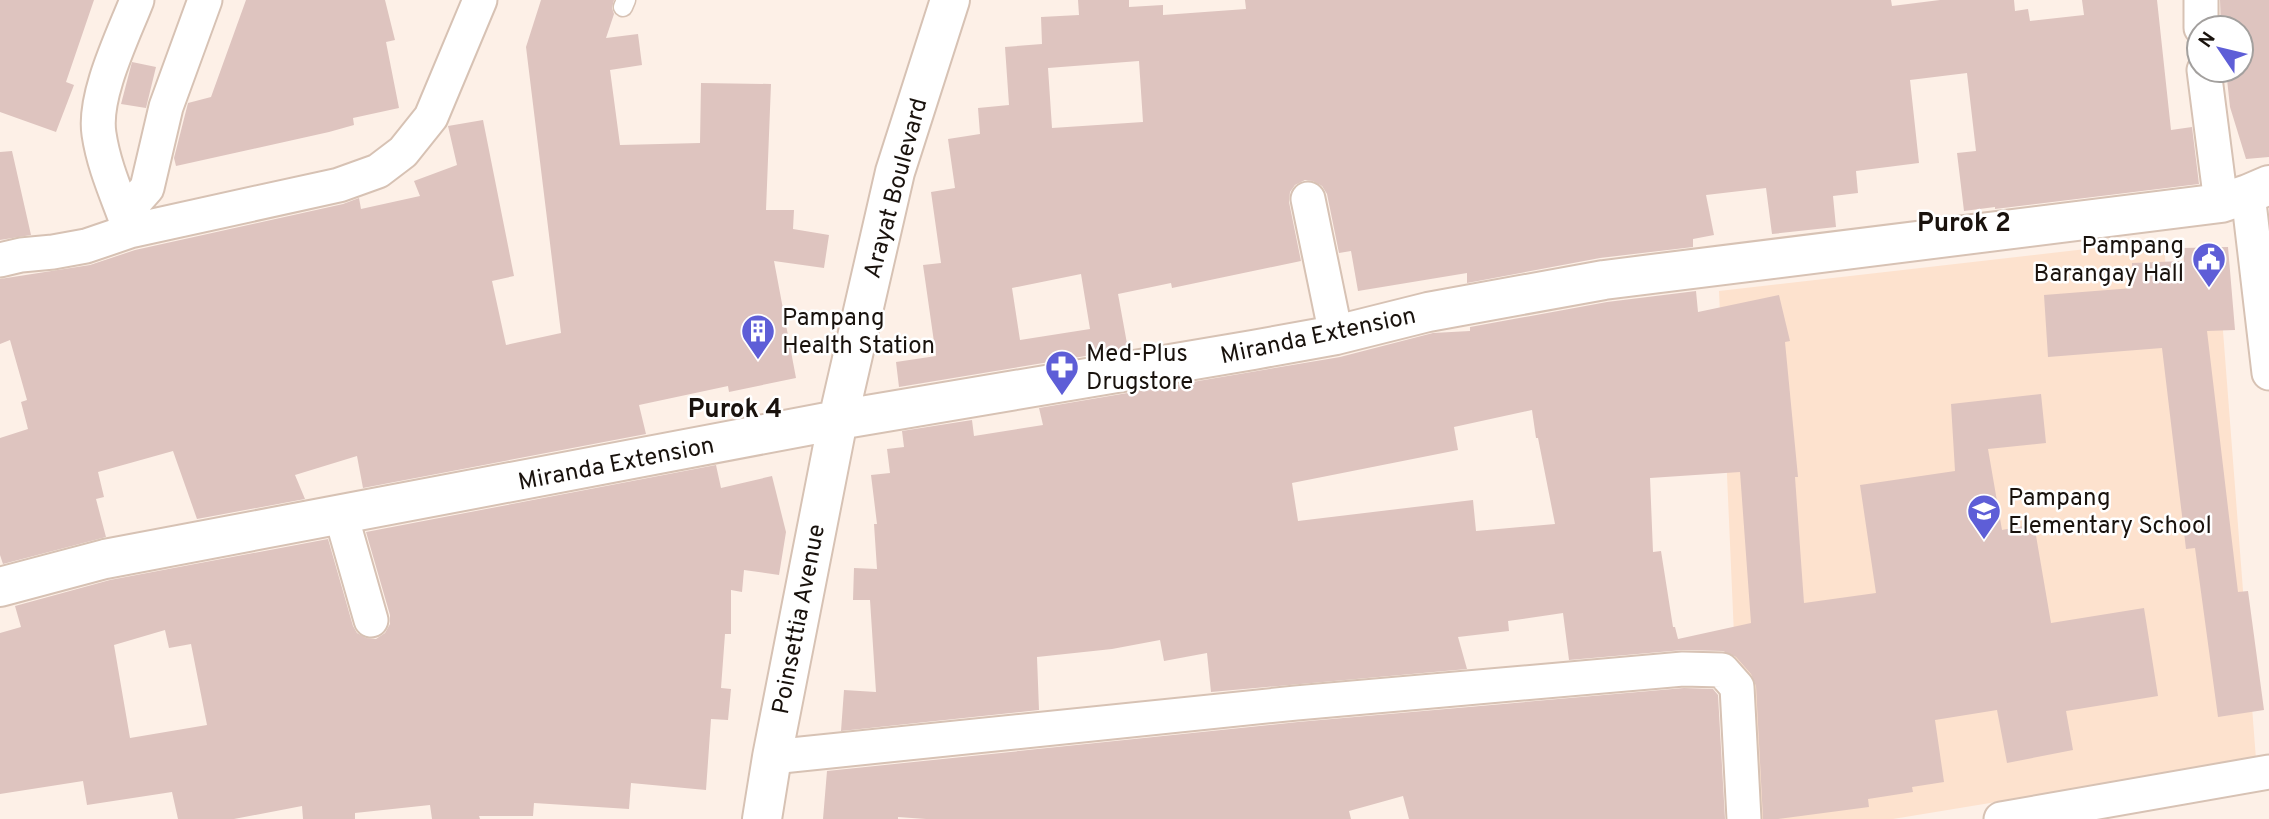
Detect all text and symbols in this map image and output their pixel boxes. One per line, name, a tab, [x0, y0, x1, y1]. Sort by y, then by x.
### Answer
north arrow	[2185, 14, 2255, 84]
text: N	[2194, 28, 2221, 53]
street label: Arayat Boulevard	[858, 95, 935, 282]
district label: Purok 2	[1917, 208, 2011, 241]
place label: Pampang Barangay Hall	[2034, 232, 2184, 290]
public building icon: Pampang Barangay Hall	[2190, 240, 2228, 289]
street label: Miranda Extension	[1218, 302, 1419, 372]
place label: Pampang Health Station	[782, 304, 935, 362]
building icon: Pampang Health Station	[739, 312, 777, 361]
place label: Med-Plus Drugstore	[1086, 340, 1193, 398]
pharmacy icon: Med-Plus Drugstore	[1043, 348, 1081, 397]
district label: Purok 4	[688, 394, 782, 427]
street label: Miranda Extension	[516, 431, 717, 499]
place label: Pampang Elementary School	[2008, 484, 2212, 542]
school or university icon: Pampang Elementary School	[1965, 492, 2003, 541]
street label: Poinsettia Avenue	[767, 522, 833, 717]

